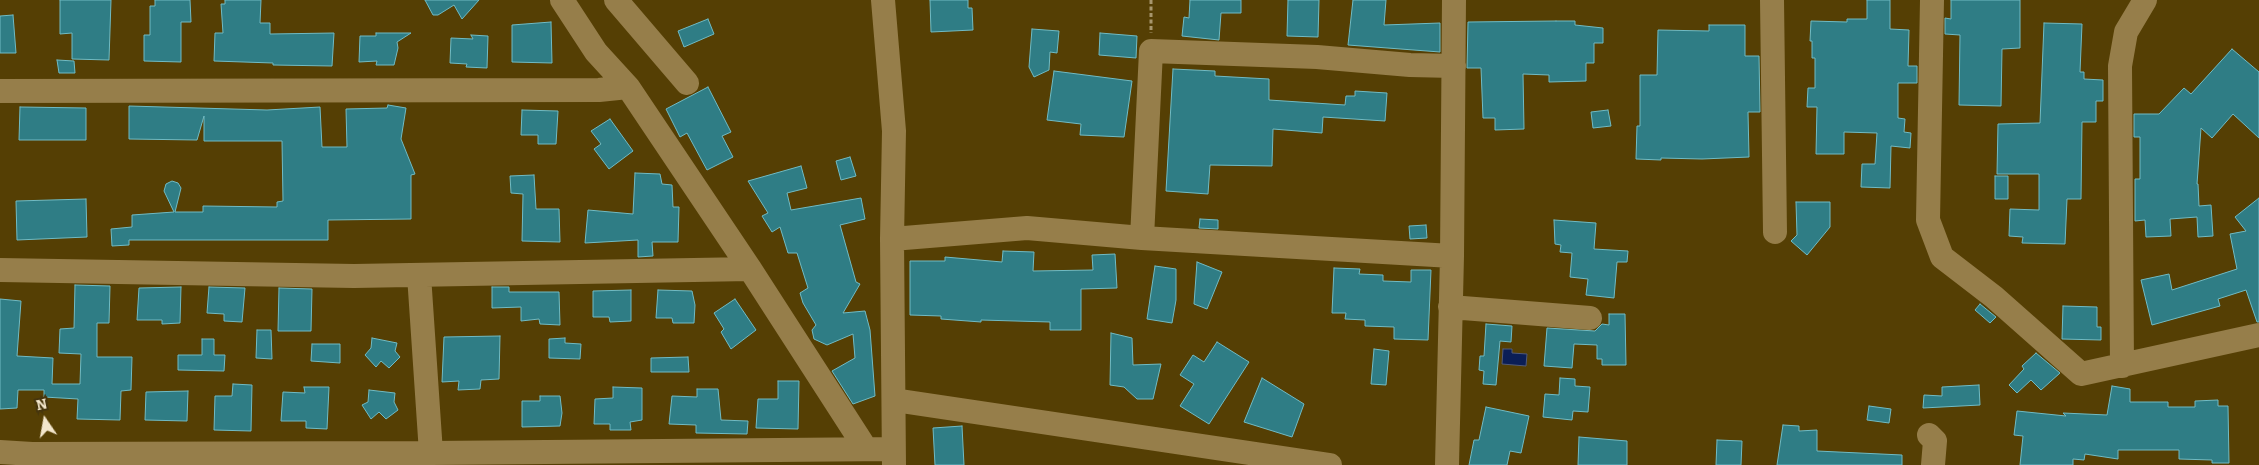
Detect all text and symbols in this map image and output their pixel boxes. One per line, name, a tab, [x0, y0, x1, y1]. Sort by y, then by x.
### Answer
north arrow	[20, 395, 70, 445]
text: N	[35, 395, 49, 414]

